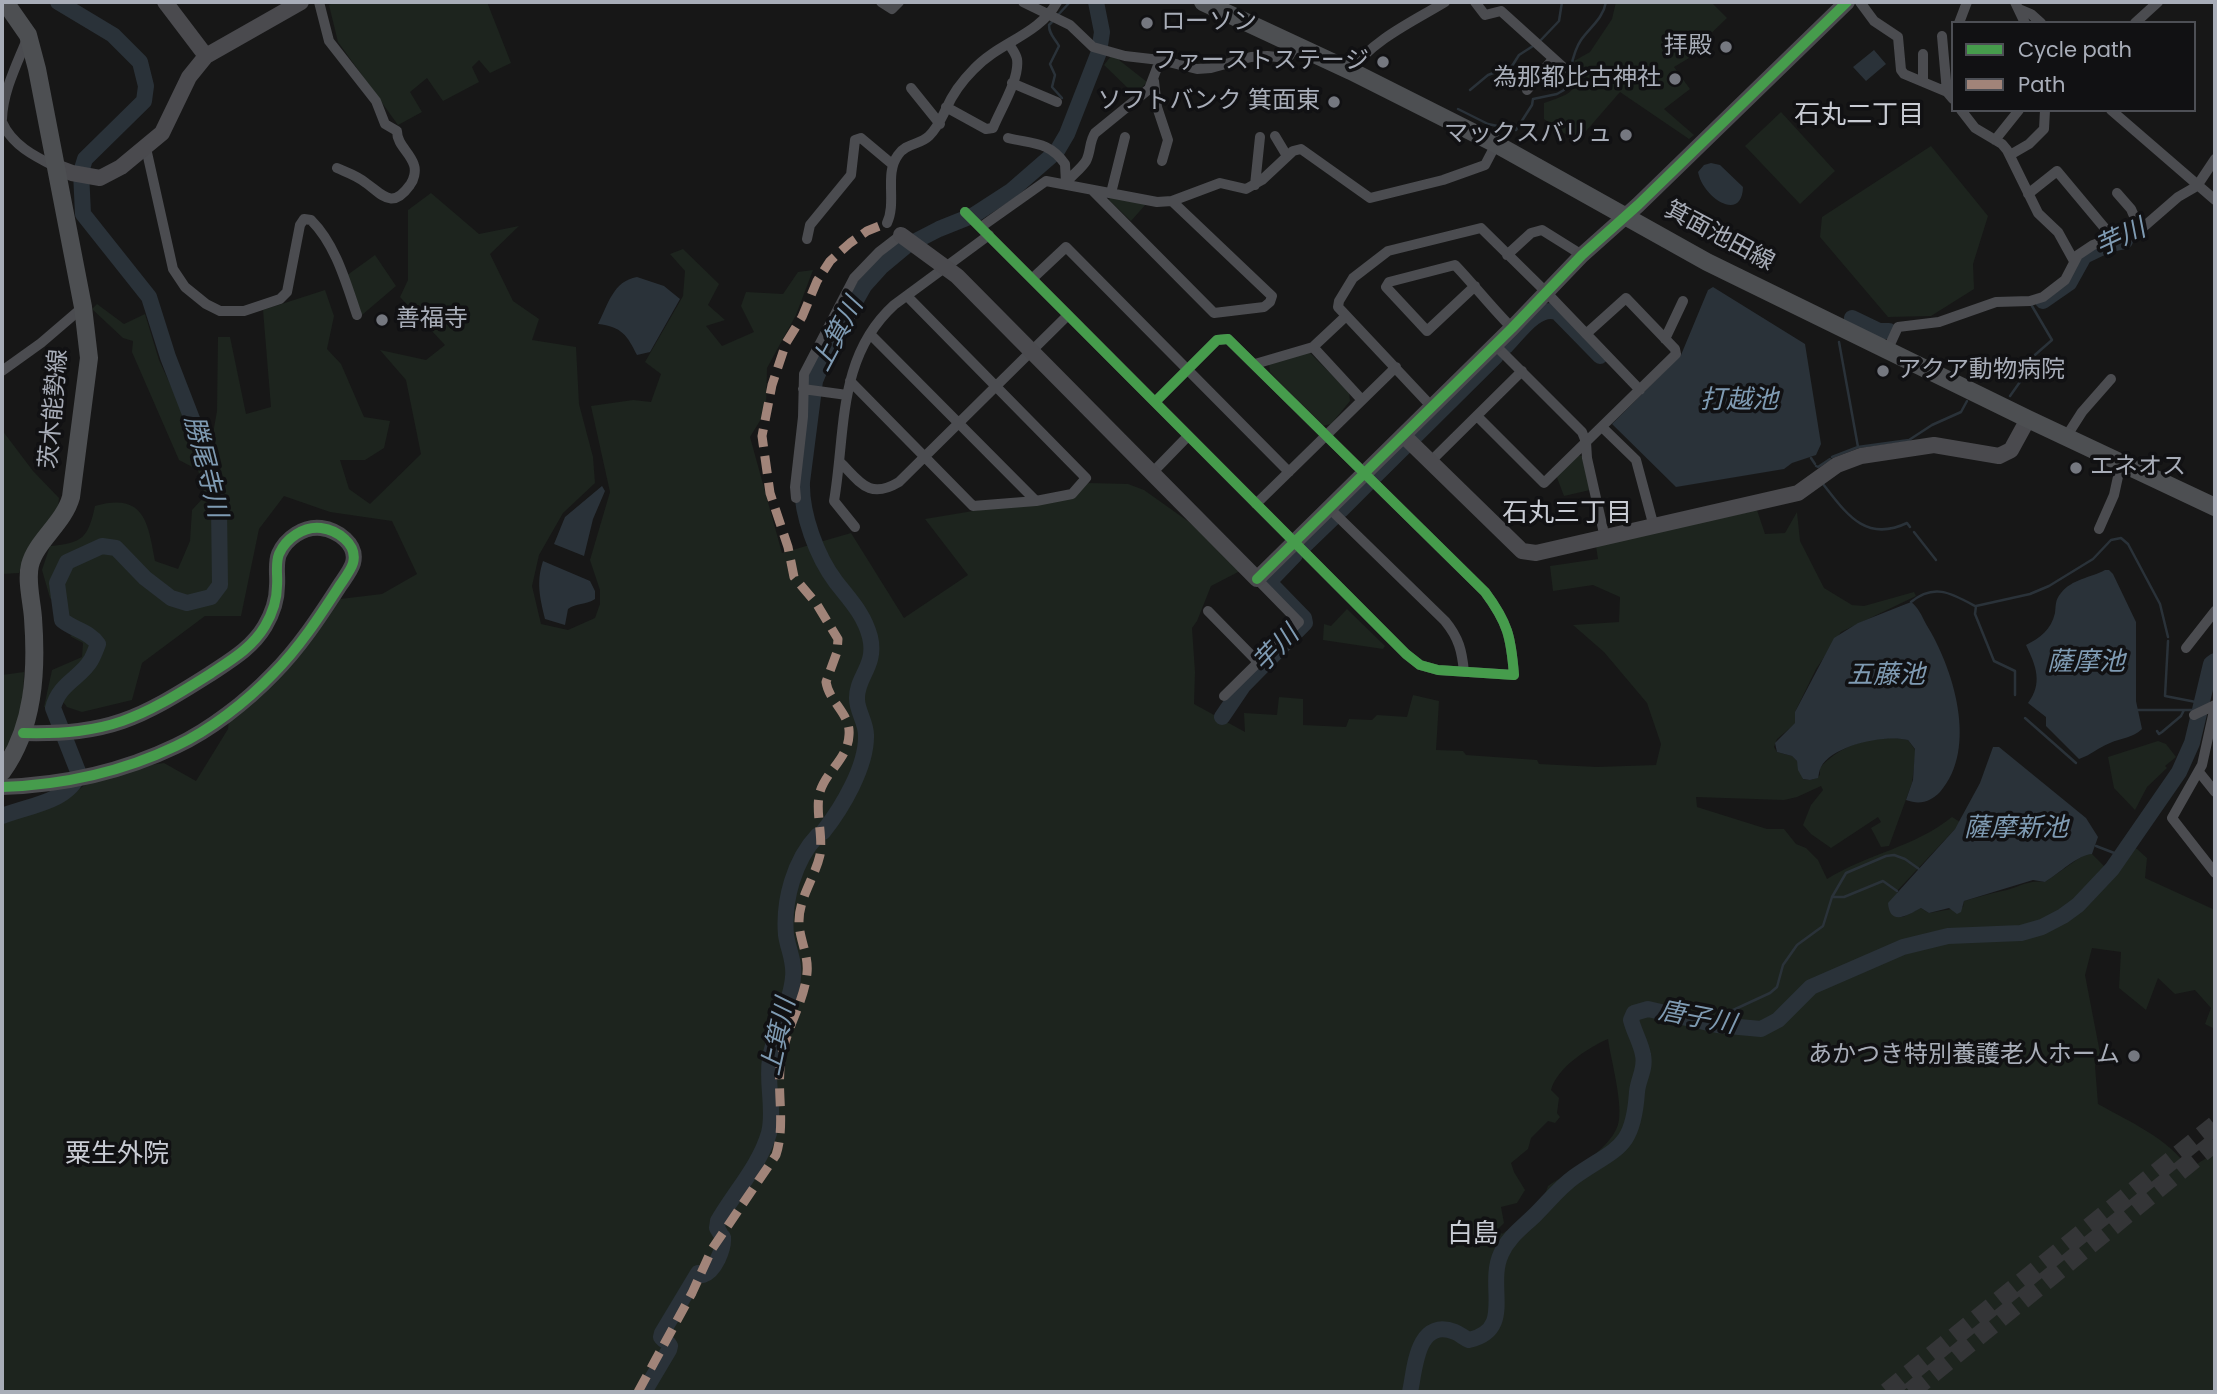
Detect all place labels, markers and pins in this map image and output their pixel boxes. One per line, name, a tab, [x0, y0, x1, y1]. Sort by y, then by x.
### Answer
place label: ローソン	[1161, 9, 1257, 37]
marker: ローソン	[1139, 15, 1155, 31]
place label: 拝殿	[1664, 33, 1712, 61]
marker: 拝殿	[1718, 39, 1734, 55]
place label: ファーストステージ	[1153, 48, 1369, 76]
marker: ファーストステージ	[1375, 54, 1391, 70]
place label: 為那都比古神社	[1493, 65, 1661, 93]
marker: 為那都比古神社	[1667, 71, 1683, 87]
place label: ソフトバンク 箕面東	[1098, 88, 1320, 116]
marker: ソフトバンク 箕面東	[1326, 94, 1342, 110]
place label: マックスバリュ	[1444, 121, 1612, 149]
marker: マックスバリュ	[1618, 127, 1634, 143]
place label: 善福寺	[396, 306, 468, 334]
marker: 善福寺	[374, 312, 390, 328]
place label: アクア動物病院	[1897, 357, 2065, 385]
marker: アクア動物病院	[1875, 363, 1891, 379]
place label: エネオス	[2090, 454, 2186, 482]
marker: エネオス	[2068, 460, 2084, 476]
place label: あかつき特別養護老人ホーム	[1808, 1042, 2120, 1070]
marker: あかつき特別養護老人ホーム	[2126, 1048, 2142, 1064]

